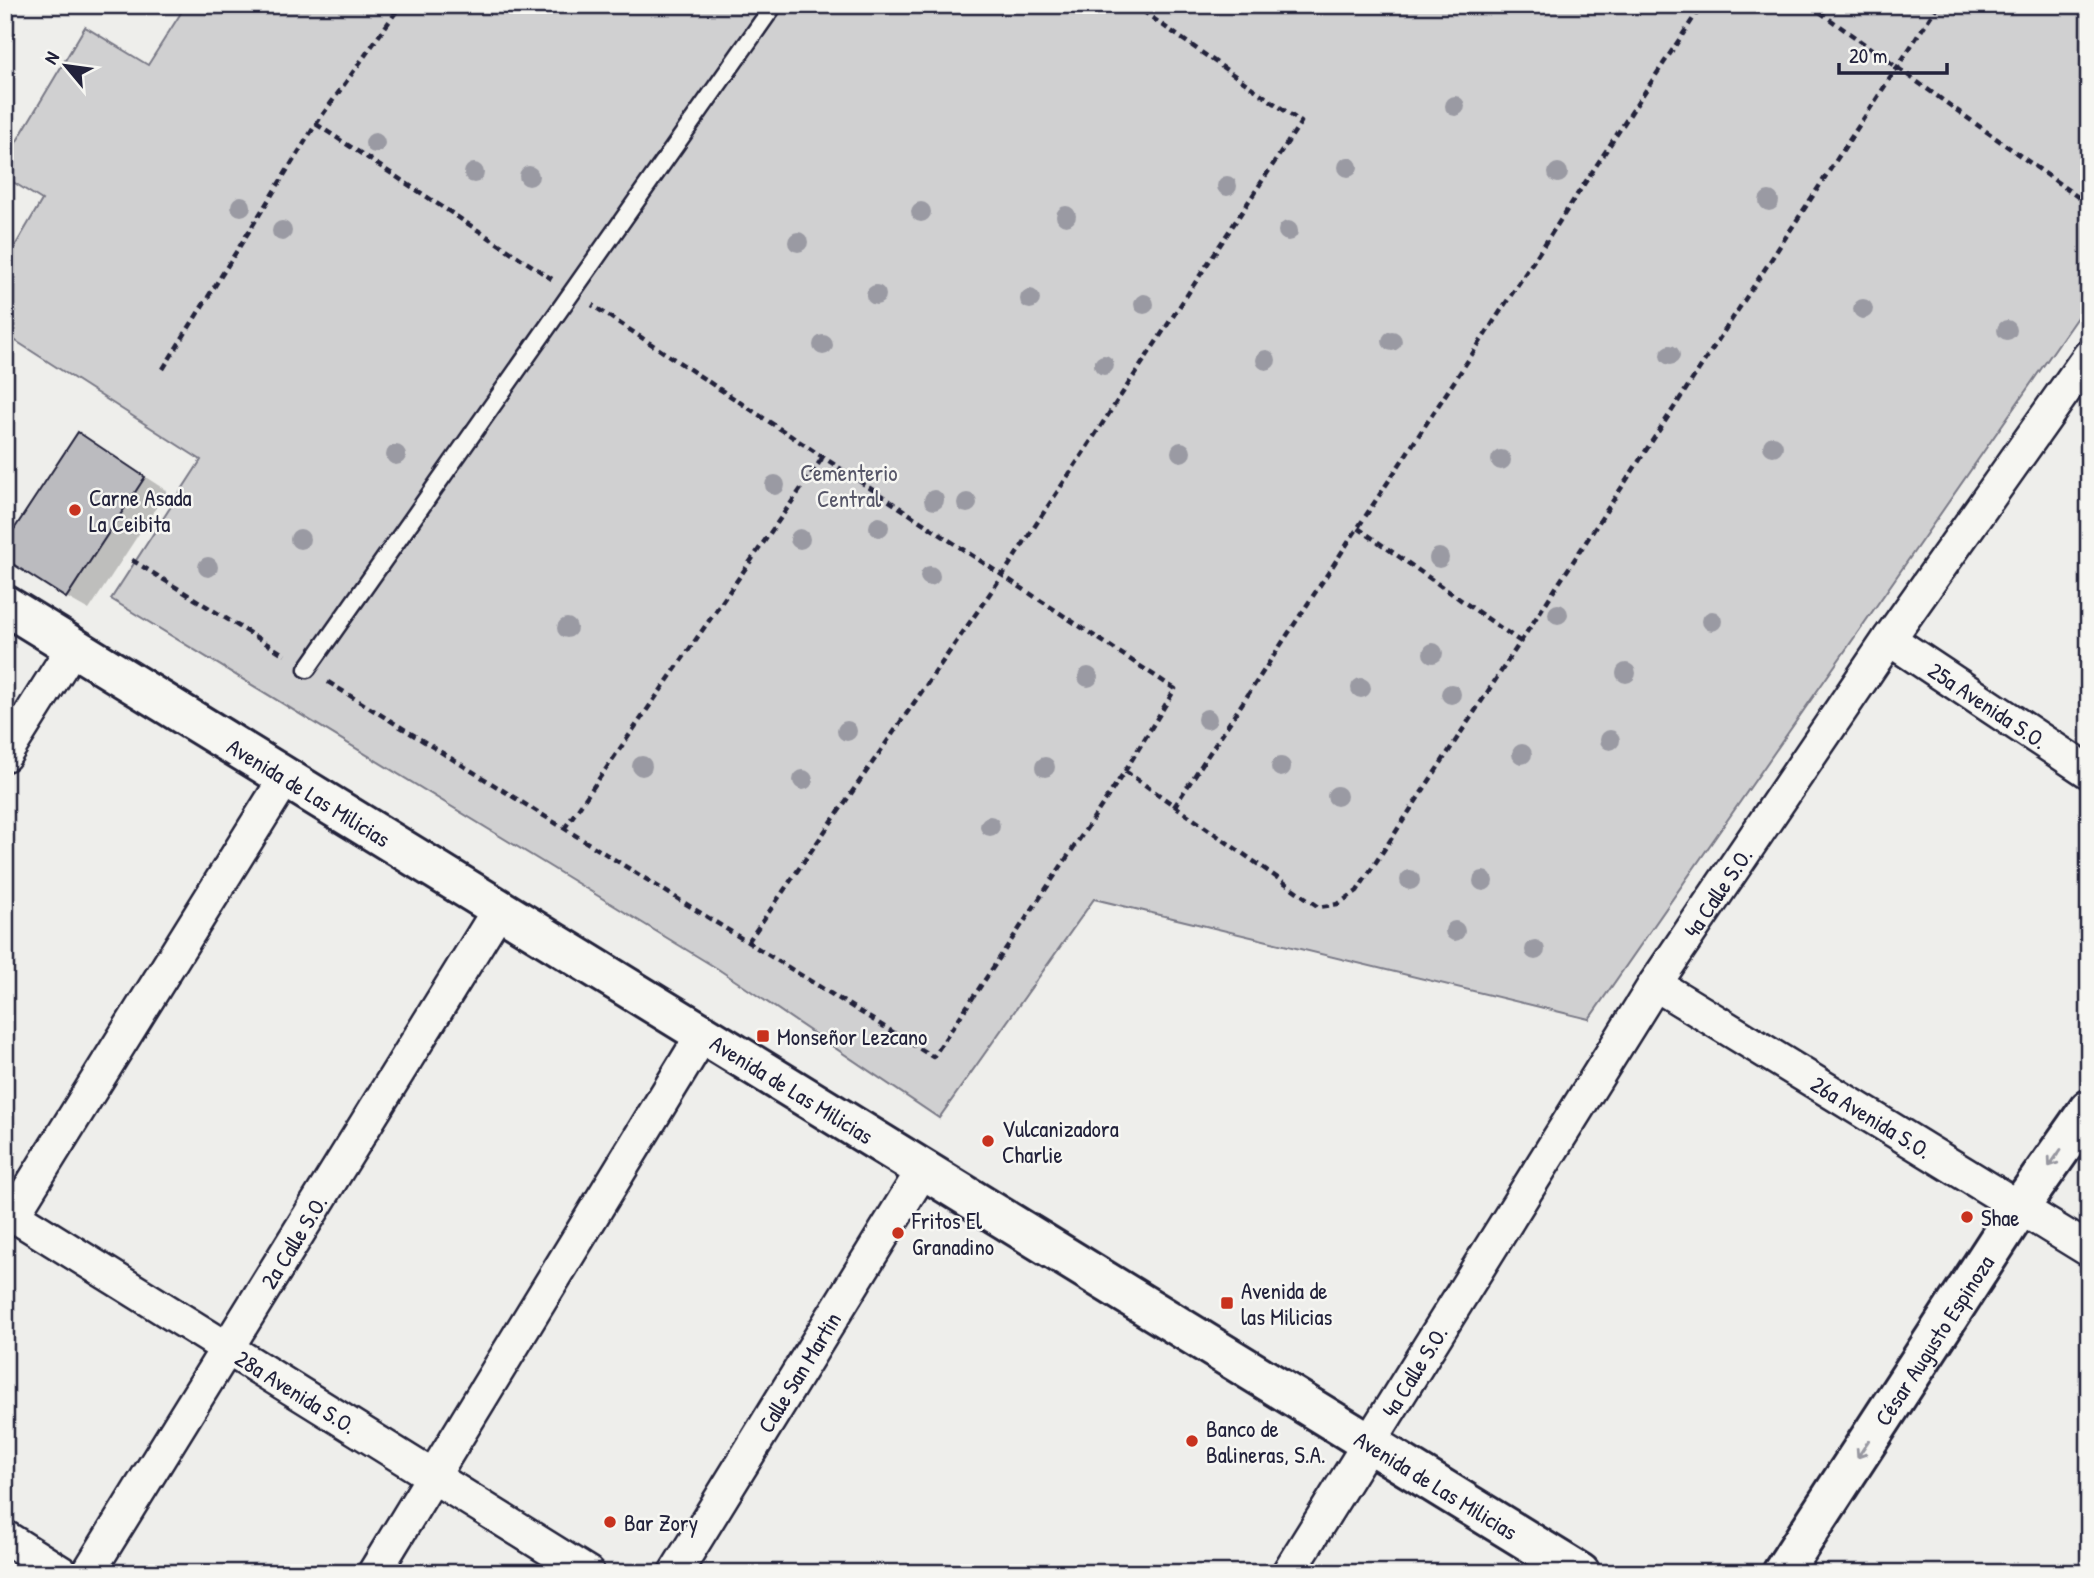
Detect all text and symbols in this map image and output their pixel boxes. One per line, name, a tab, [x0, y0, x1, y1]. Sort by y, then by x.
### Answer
north arrow	[32, 32, 102, 102]
scale bar	[1839, 32, 1947, 76]
text: 20 m	[1849, 41, 1887, 70]
text: N	[37, 47, 65, 68]
park label: Cementerio Central	[800, 457, 898, 514]
place label: Carne Asada La Ceibita	[89, 482, 191, 539]
marker: Carne Asada La Ceibita	[67, 502, 83, 518]
street label: 25a Avenida S.O.	[1923, 654, 2054, 756]
street label: Avenida de Las Milicias	[222, 730, 397, 854]
street label: 4a Calle S.O.	[1676, 841, 1759, 943]
place label: Monseñor Lezcano	[777, 1021, 927, 1052]
street label: Avenida de Las Milicias	[705, 1027, 880, 1151]
marker: Monseñor Lezcano	[755, 1028, 771, 1044]
street label: 26a Avenida S.O.	[1805, 1068, 1938, 1165]
place label: Vulcanizadora Charlie	[1002, 1113, 1119, 1170]
marker: Vulcanizadora Charlie	[980, 1133, 996, 1149]
one-way arrow	[2048, 1148, 2062, 1167]
street label: 2a Calle S.O.	[253, 1189, 334, 1294]
place label: Shae	[1981, 1202, 2019, 1233]
place label: Fritos El Granadino	[911, 1205, 994, 1262]
marker: Shae	[1959, 1209, 1975, 1225]
marker: Fritos El Granadino	[890, 1225, 906, 1241]
street label: César Augusto Espinoza	[1867, 1249, 2000, 1431]
place label: Avenida de las Milicias	[1241, 1275, 1332, 1332]
marker: Avenida de las Milicias	[1219, 1295, 1235, 1311]
street label: Calle San Martin	[750, 1306, 848, 1438]
street label: 4a Calle S.O.	[1374, 1319, 1454, 1423]
street label: 28a Avenida S.O.	[230, 1342, 362, 1441]
place label: Banco de Balineras, S.A.	[1206, 1413, 1326, 1470]
street label: Avenida de Las Milicias	[1349, 1423, 1524, 1547]
marker: Banco de Balineras, S.A.	[1184, 1433, 1200, 1449]
one-way arrow	[1856, 1439, 1870, 1458]
place label: Bar Zory	[624, 1507, 699, 1538]
marker: Bar Zory	[602, 1514, 618, 1530]

